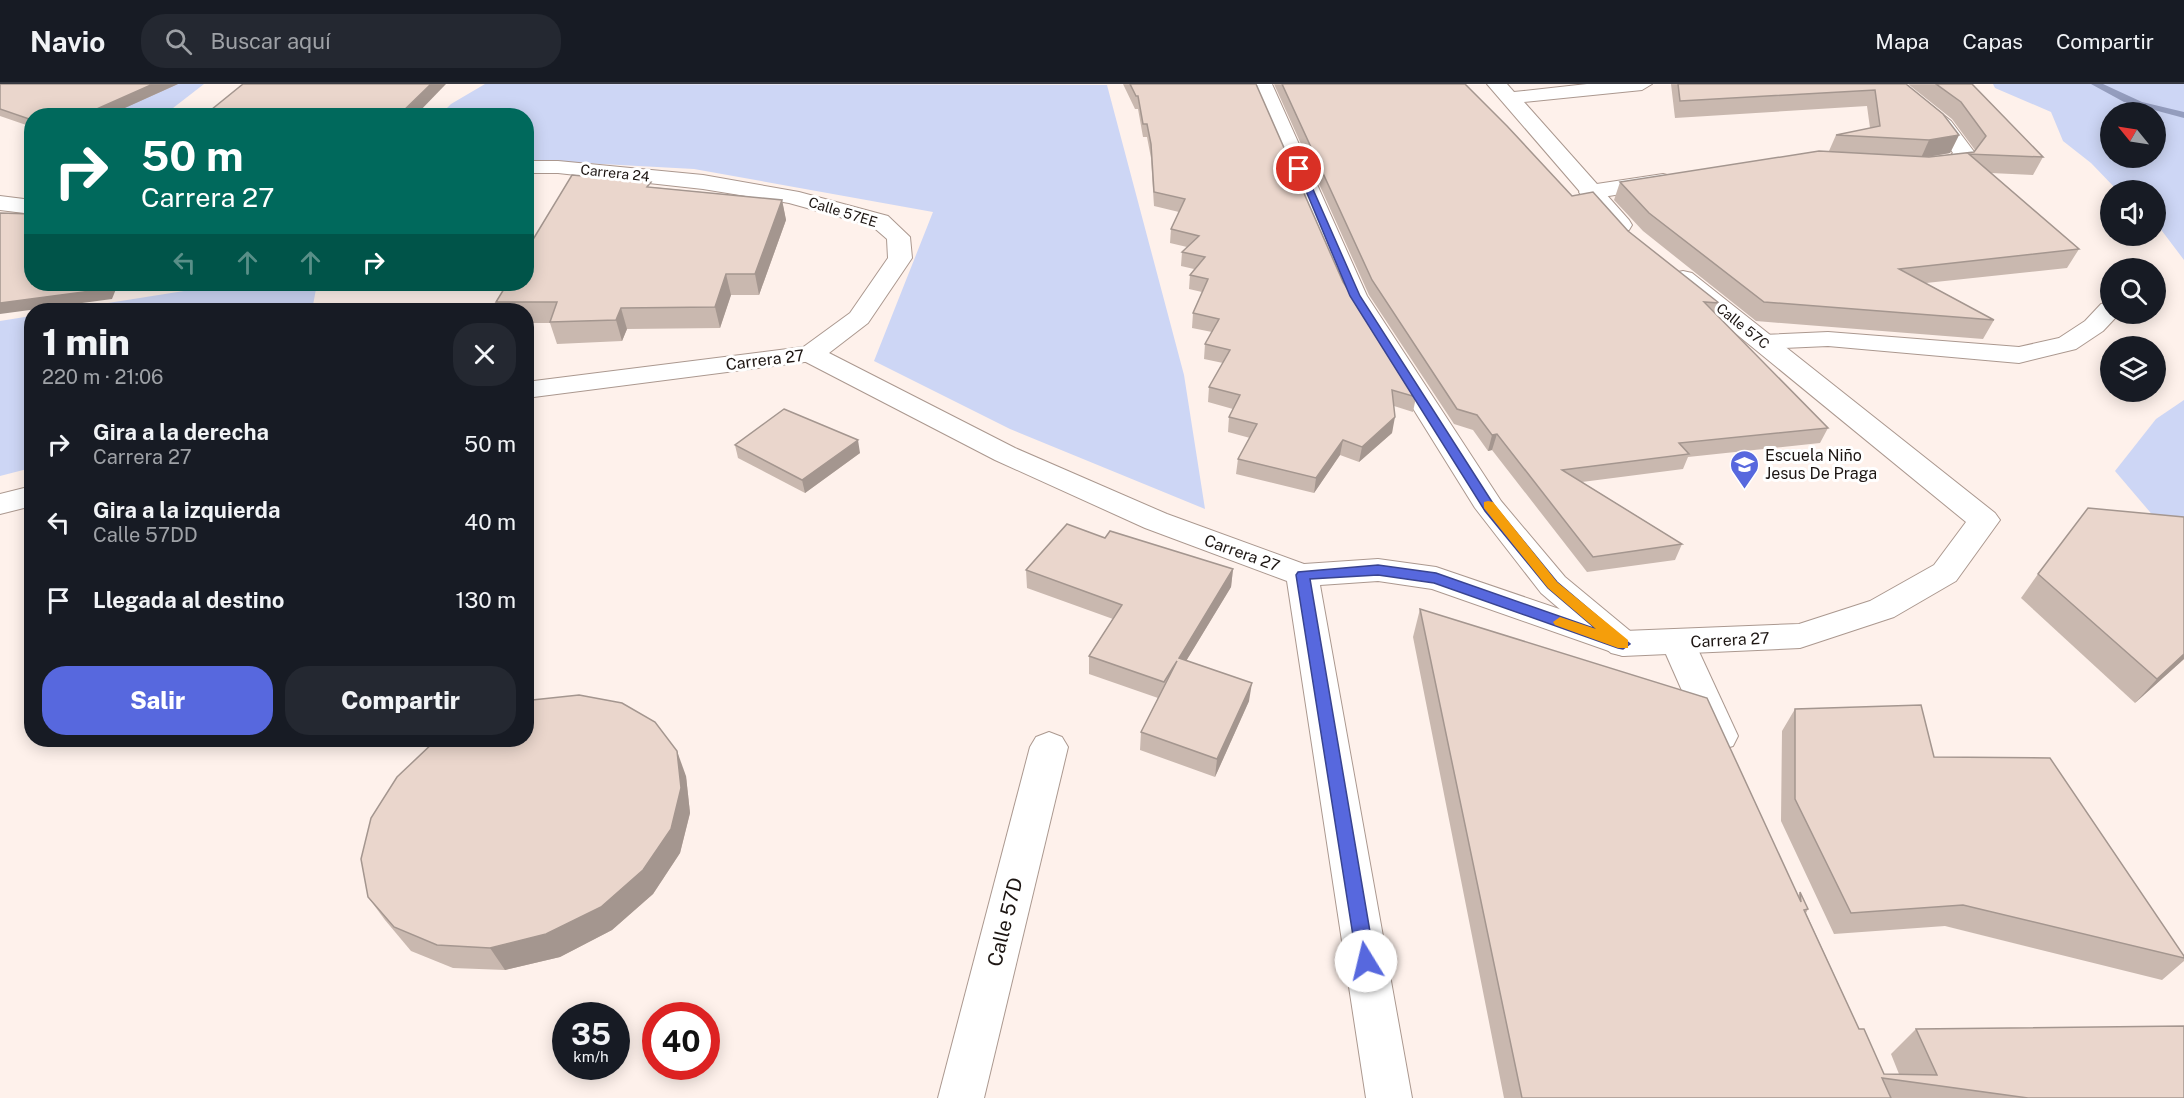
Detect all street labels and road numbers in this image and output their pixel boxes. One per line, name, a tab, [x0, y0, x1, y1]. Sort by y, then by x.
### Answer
street label: Carrera 24	[580, 161, 651, 185]
street label: Calle 57EE	[807, 194, 879, 230]
street label: Calle 57C	[1713, 300, 1773, 352]
street label: Carrera 27	[725, 346, 805, 374]
street label: Carrera 27	[1202, 531, 1282, 575]
street label: Carrera 27	[1690, 628, 1770, 652]
street label: Calle 57D	[982, 875, 1028, 969]

